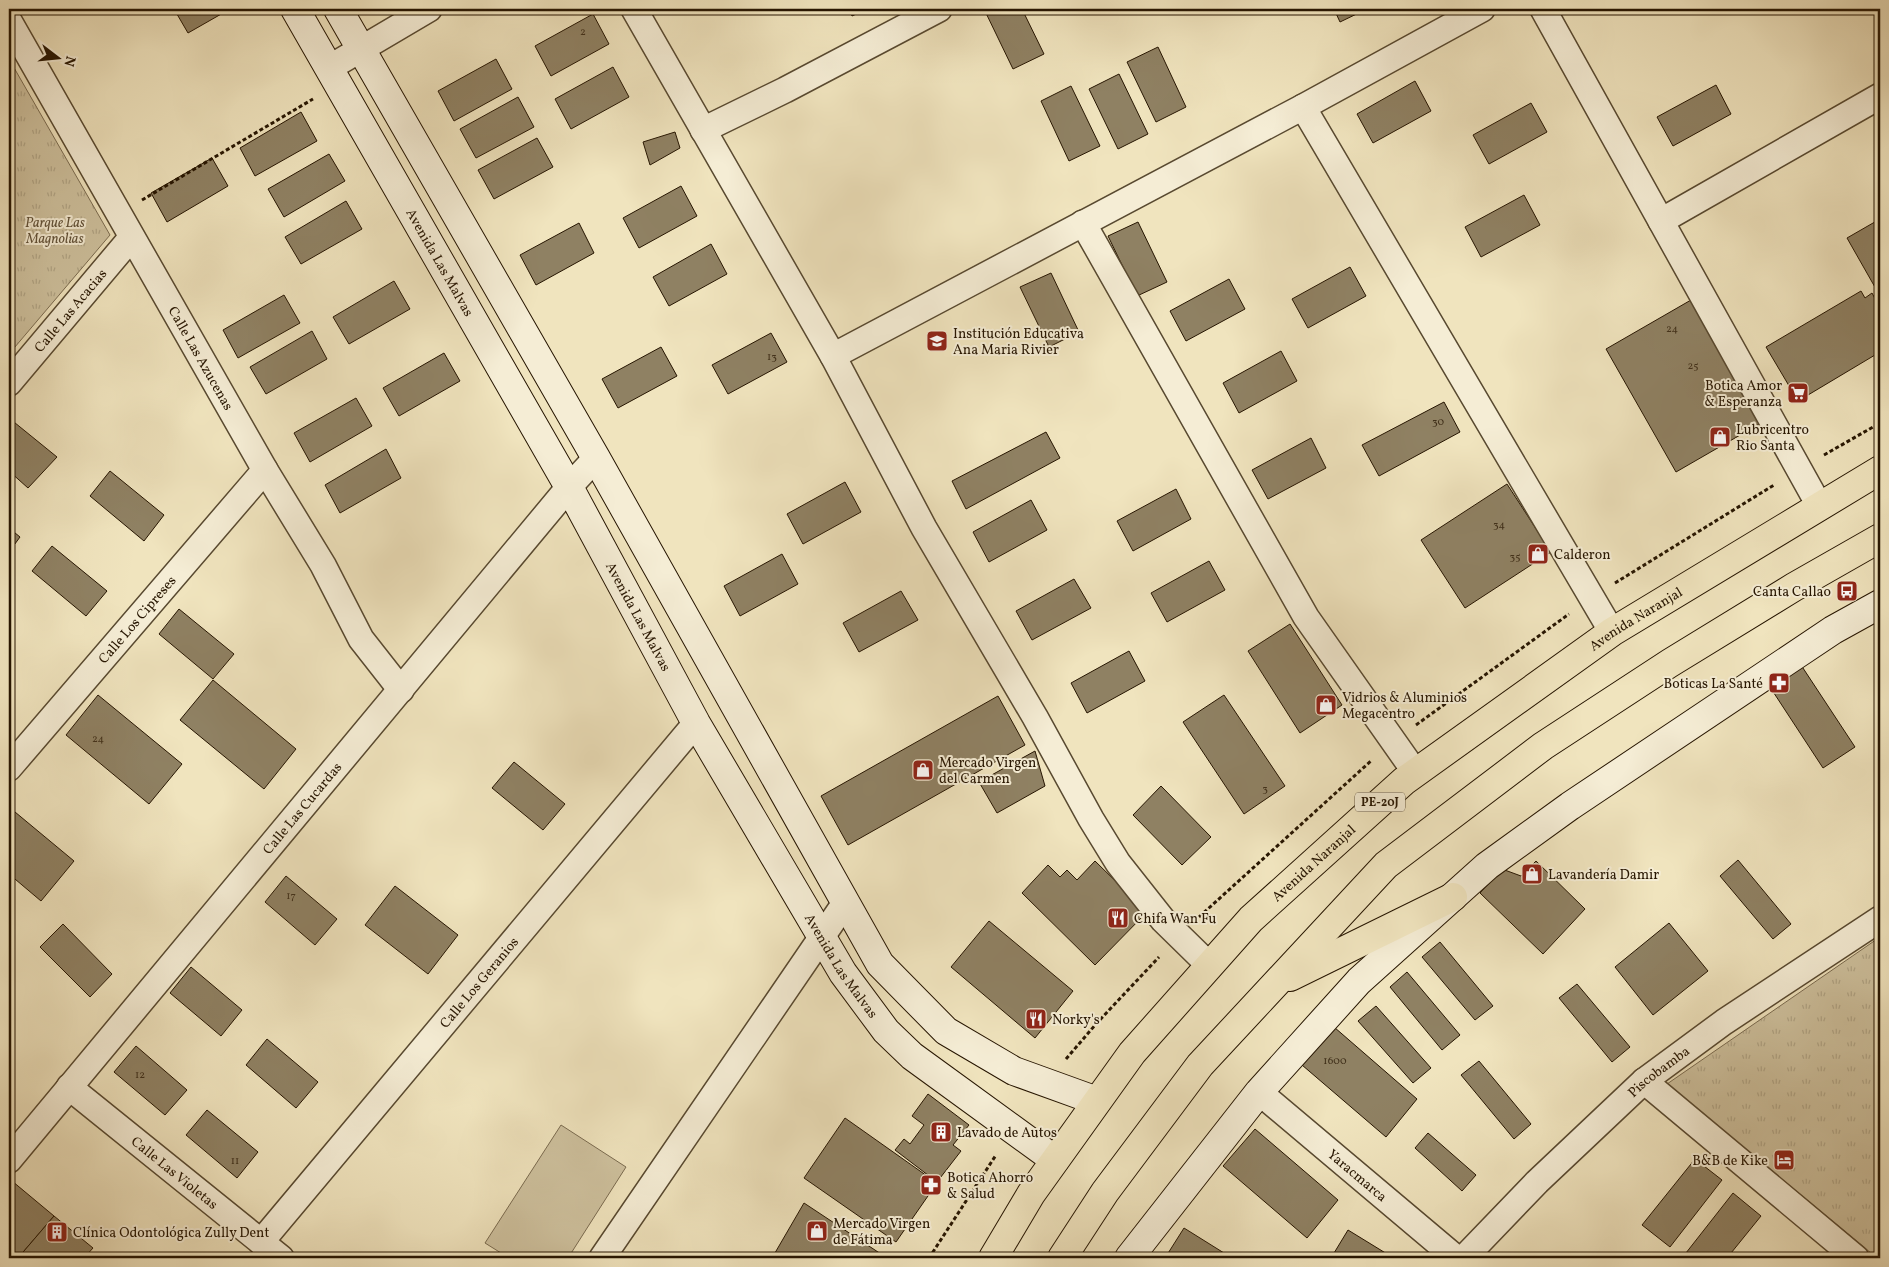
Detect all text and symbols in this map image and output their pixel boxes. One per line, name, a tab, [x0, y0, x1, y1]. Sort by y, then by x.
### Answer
house number: 2	[580, 25, 586, 40]
north arrow	[32, 32, 82, 82]
text: N	[59, 54, 80, 69]
street label: Avenida Las Malvas	[400, 206, 477, 320]
park label: Parque Las Magnolias	[25, 214, 85, 249]
street label: Calle Las Acacias	[31, 265, 112, 357]
street label: Calle Las Azucenas	[163, 303, 237, 414]
house number: 24	[1666, 322, 1678, 337]
place label: Institución Educativa Ana Maria Rivier	[953, 325, 1084, 360]
school or university icon: Institución Educativa Ana Maria Rivier	[925, 329, 949, 353]
house number: 13	[767, 350, 777, 365]
house number: 25	[1687, 359, 1699, 374]
place label: Botica Amor & Esperanza	[1705, 377, 1782, 412]
supermarket icon: Botica Amor & Esperanza	[1786, 381, 1810, 405]
house number: 30	[1432, 415, 1444, 430]
place label: Lubricentro Rio Santa	[1736, 421, 1809, 456]
shop icon: Lubricentro Rio Santa	[1708, 425, 1732, 449]
house number: 34	[1493, 518, 1506, 533]
shop icon: Calderon	[1526, 542, 1550, 566]
place label: Calderon	[1554, 546, 1611, 565]
house number: 35	[1510, 550, 1520, 565]
street label: Avenida Las Malvas	[600, 559, 675, 675]
street label: Calle Los Cipreses	[95, 572, 181, 668]
bus stop icon: Canta Callao	[1835, 579, 1859, 603]
place label: Canta Callao	[1753, 583, 1831, 602]
street label: Avenida Naranjal	[1586, 584, 1687, 656]
pharmacy icon: Boticas La Santé	[1767, 671, 1791, 695]
place label: Boticas La Santé	[1664, 675, 1763, 694]
place label: Vidrios & Aluminios Megacentro	[1342, 689, 1467, 724]
shop icon: Vidrios & Aluminios Megacentro	[1314, 693, 1338, 717]
house number: 24	[92, 732, 104, 747]
place label: Mercado Virgen del Carmen	[939, 754, 1036, 789]
shop icon: Mercado Virgen del Carmen	[911, 758, 935, 782]
street label: Calle Las Cucardas	[259, 759, 347, 859]
house number: 3	[1262, 782, 1268, 797]
road number: PE-20J	[1355, 792, 1405, 812]
street label: Avenida Naranjal	[1268, 821, 1360, 907]
shop icon: Lavandería Damir	[1520, 862, 1544, 886]
place label: Lavandería Damir	[1548, 866, 1659, 885]
house number: 17	[286, 889, 296, 904]
restaurant icon: Chifa Wan Fu	[1106, 906, 1130, 930]
place label: Chifa Wan Fu	[1134, 910, 1216, 929]
street label: Avenida Las Malvas	[799, 911, 881, 1023]
street label: Calle Los Geranios	[436, 933, 524, 1033]
restaurant icon: Norky's	[1024, 1007, 1048, 1031]
place label: Norky's	[1052, 1011, 1100, 1030]
street label: Piscobamba	[1624, 1042, 1694, 1102]
house number: 1600	[1323, 1054, 1347, 1069]
house number: 12	[135, 1068, 145, 1083]
building icon: Lavado de Autos	[929, 1120, 953, 1144]
place label: Lavado de Autos	[957, 1124, 1057, 1143]
street label: Calle Las Violetas	[127, 1133, 221, 1214]
street label: Yaracmarca	[1323, 1146, 1391, 1207]
hotel icon: B&B de Kike	[1772, 1148, 1796, 1172]
place label: B&B de Kike	[1692, 1152, 1768, 1171]
house number: 11	[231, 1154, 239, 1169]
place label: Botica Ahorro & Salud	[947, 1169, 1033, 1204]
pharmacy icon: Botica Ahorro & Salud	[919, 1173, 943, 1197]
place label: Mercado Virgen de Fátima	[833, 1215, 930, 1250]
shop icon: Mercado Virgen de Fátima	[805, 1219, 829, 1243]
building icon: Clínica Odontológica Zully Dent	[45, 1220, 69, 1244]
place label: Clínica Odontológica Zully Dent	[73, 1224, 269, 1243]

